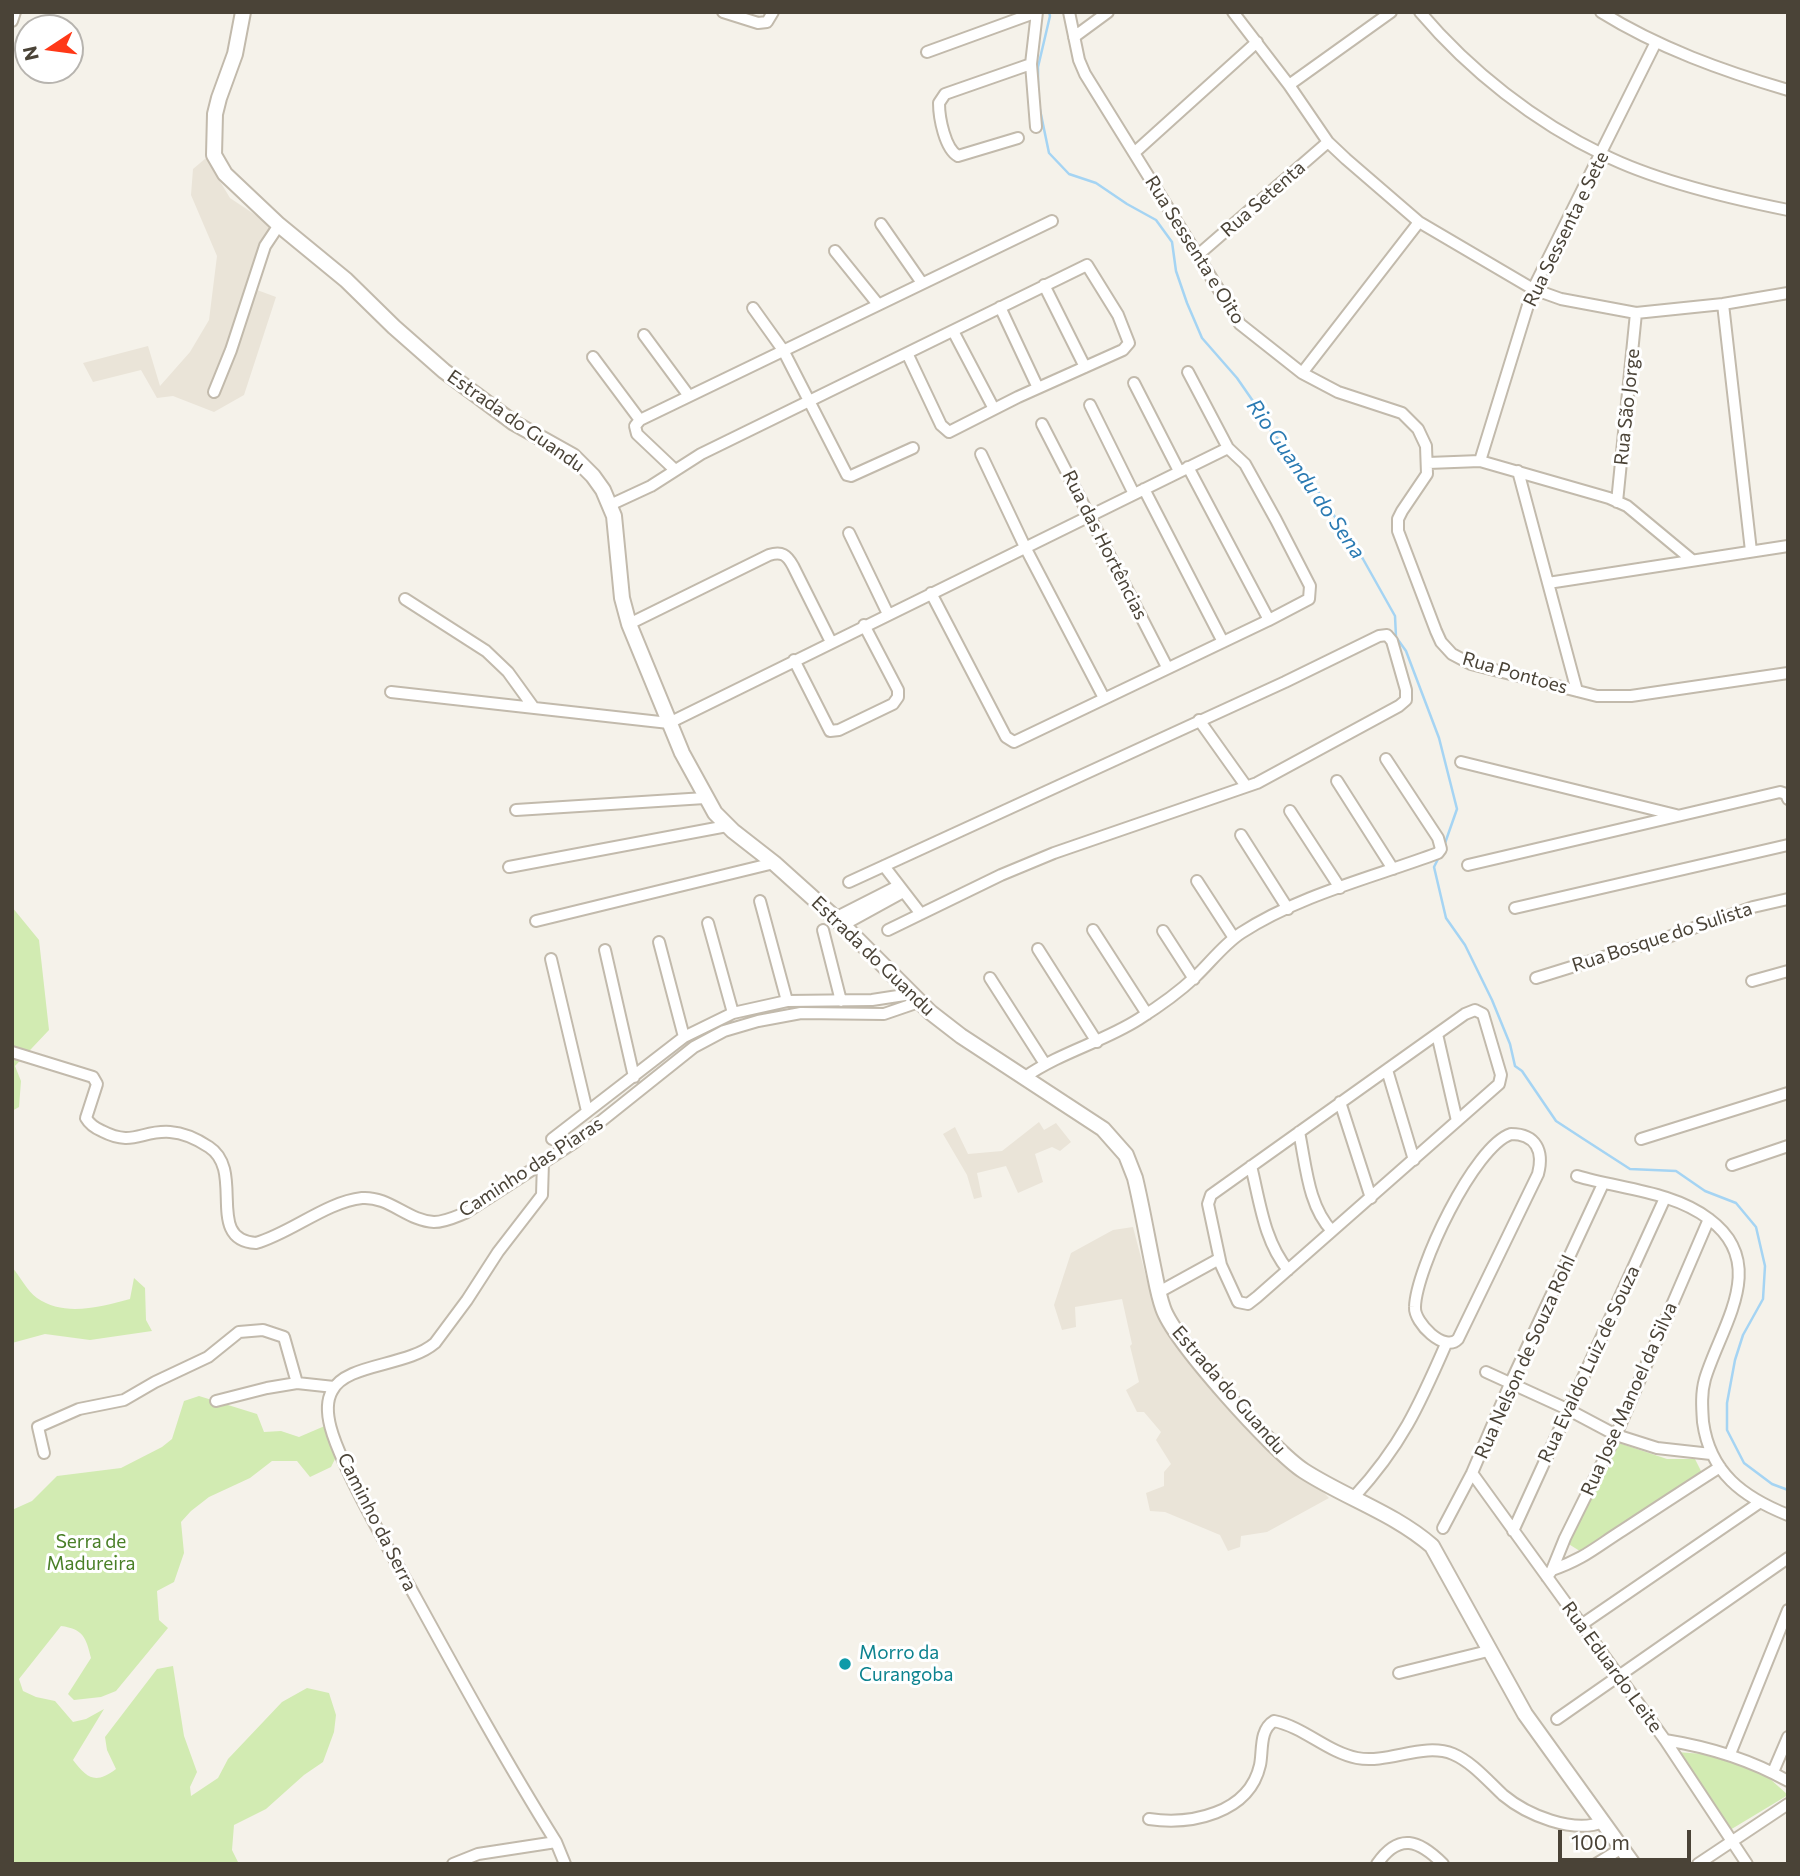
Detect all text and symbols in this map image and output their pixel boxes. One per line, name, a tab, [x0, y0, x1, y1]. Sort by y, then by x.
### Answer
north arrow	[14, 14, 84, 84]
text: N	[17, 44, 43, 63]
street label: Rua Sessenta e Sete	[1519, 148, 1613, 310]
street label: Rua Setenta	[1216, 156, 1310, 242]
street label: Rua Sessenta e Oito	[1140, 172, 1250, 328]
street label: Rua São Jorge	[1610, 347, 1644, 467]
street label: Estrada do Guandu	[443, 365, 589, 477]
water label: Rio Guandu do Sena	[1241, 394, 1371, 564]
street label: Rua das Hortências	[1057, 466, 1153, 624]
street label: Rua Pontoes	[1460, 647, 1570, 699]
street label: Estrada do Guandu	[807, 891, 939, 1021]
street label: Rua Bosque do Sulista	[1569, 897, 1755, 977]
street label: Caminho das Piaras	[455, 1112, 607, 1222]
street label: Rua Nelson de Souza Rohl	[1470, 1252, 1580, 1462]
street label: Rua Evaldo Luiz de Souza	[1533, 1262, 1645, 1466]
street label: Rua Jose Manoel da Silva	[1576, 1299, 1682, 1499]
street label: Estrada do Guandu	[1167, 1321, 1291, 1459]
street label: Caminho da Serra	[332, 1449, 422, 1595]
park label: Serra de Madureira	[46, 1531, 136, 1575]
street label: Rua Eduardo Leite	[1557, 1597, 1667, 1737]
place label: Morro da Curangoba	[859, 1642, 953, 1686]
marker: Morro da Curangoba	[837, 1656, 853, 1672]
scale bar	[1562, 1816, 1695, 1860]
text: 100 m	[1571, 1829, 1630, 1854]

